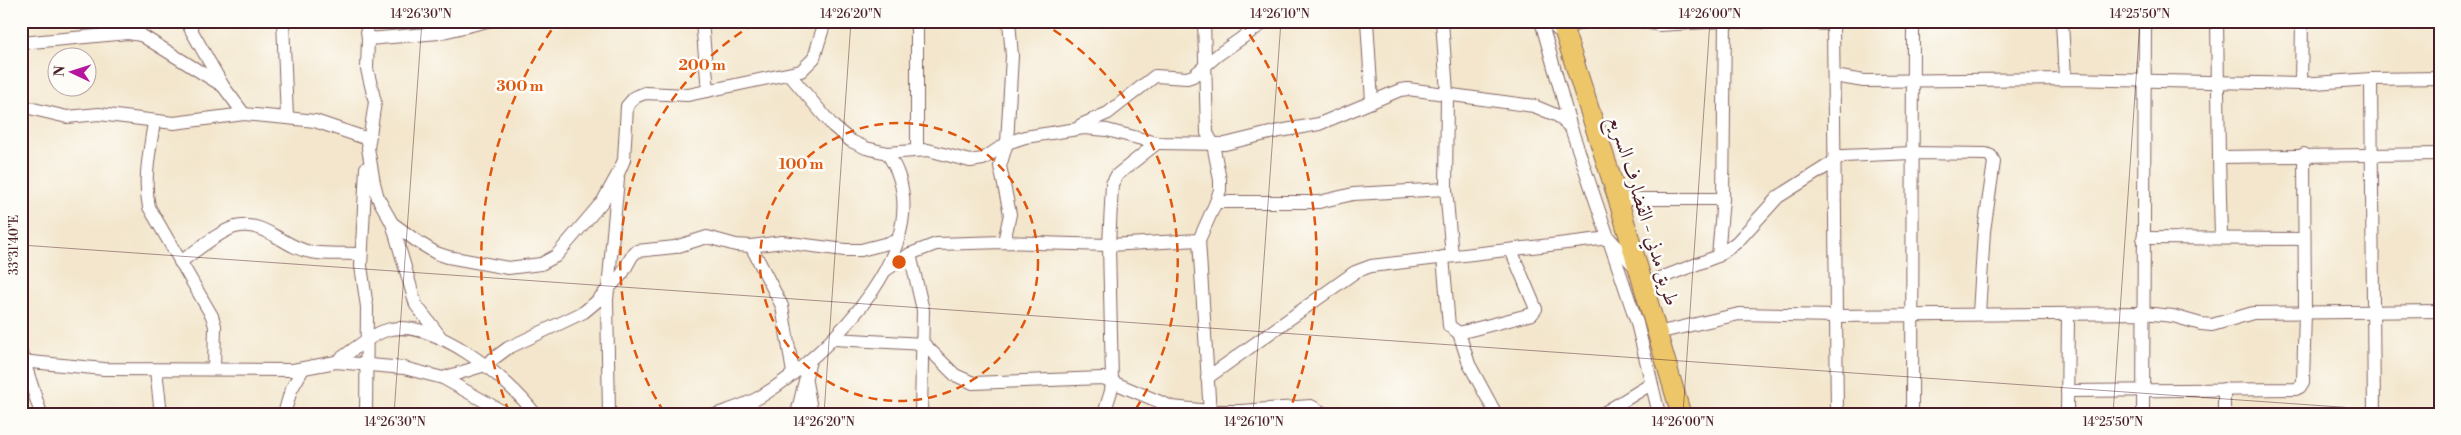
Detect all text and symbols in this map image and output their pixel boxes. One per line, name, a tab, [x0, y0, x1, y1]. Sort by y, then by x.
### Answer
text: 14°26'30"N	[390, 7, 452, 22]
text: 14°26'20"N	[820, 7, 882, 22]
text: 14°26'10"N	[1250, 7, 1310, 22]
text: 14°26'00"N	[1679, 7, 1741, 22]
text: 14°25'50"N	[2110, 7, 2170, 22]
north arrow	[48, 48, 98, 98]
text: 200 m	[678, 56, 726, 75]
text: N	[51, 65, 69, 77]
text: 300 m	[497, 77, 544, 96]
street label: طريق مدني - القضارف السريع	[1598, 113, 1684, 310]
text: 100 m	[779, 155, 824, 174]
text: 33°31'40"E	[7, 215, 22, 275]
centre of rings	[890, 253, 908, 271]
text: 14°26'30"N	[364, 415, 426, 430]
text: 14°26'20"N	[793, 415, 855, 430]
text: 14°26'10"N	[1224, 415, 1284, 430]
text: 14°26'00"N	[1652, 415, 1714, 430]
text: 14°25'50"N	[2083, 415, 2143, 430]

